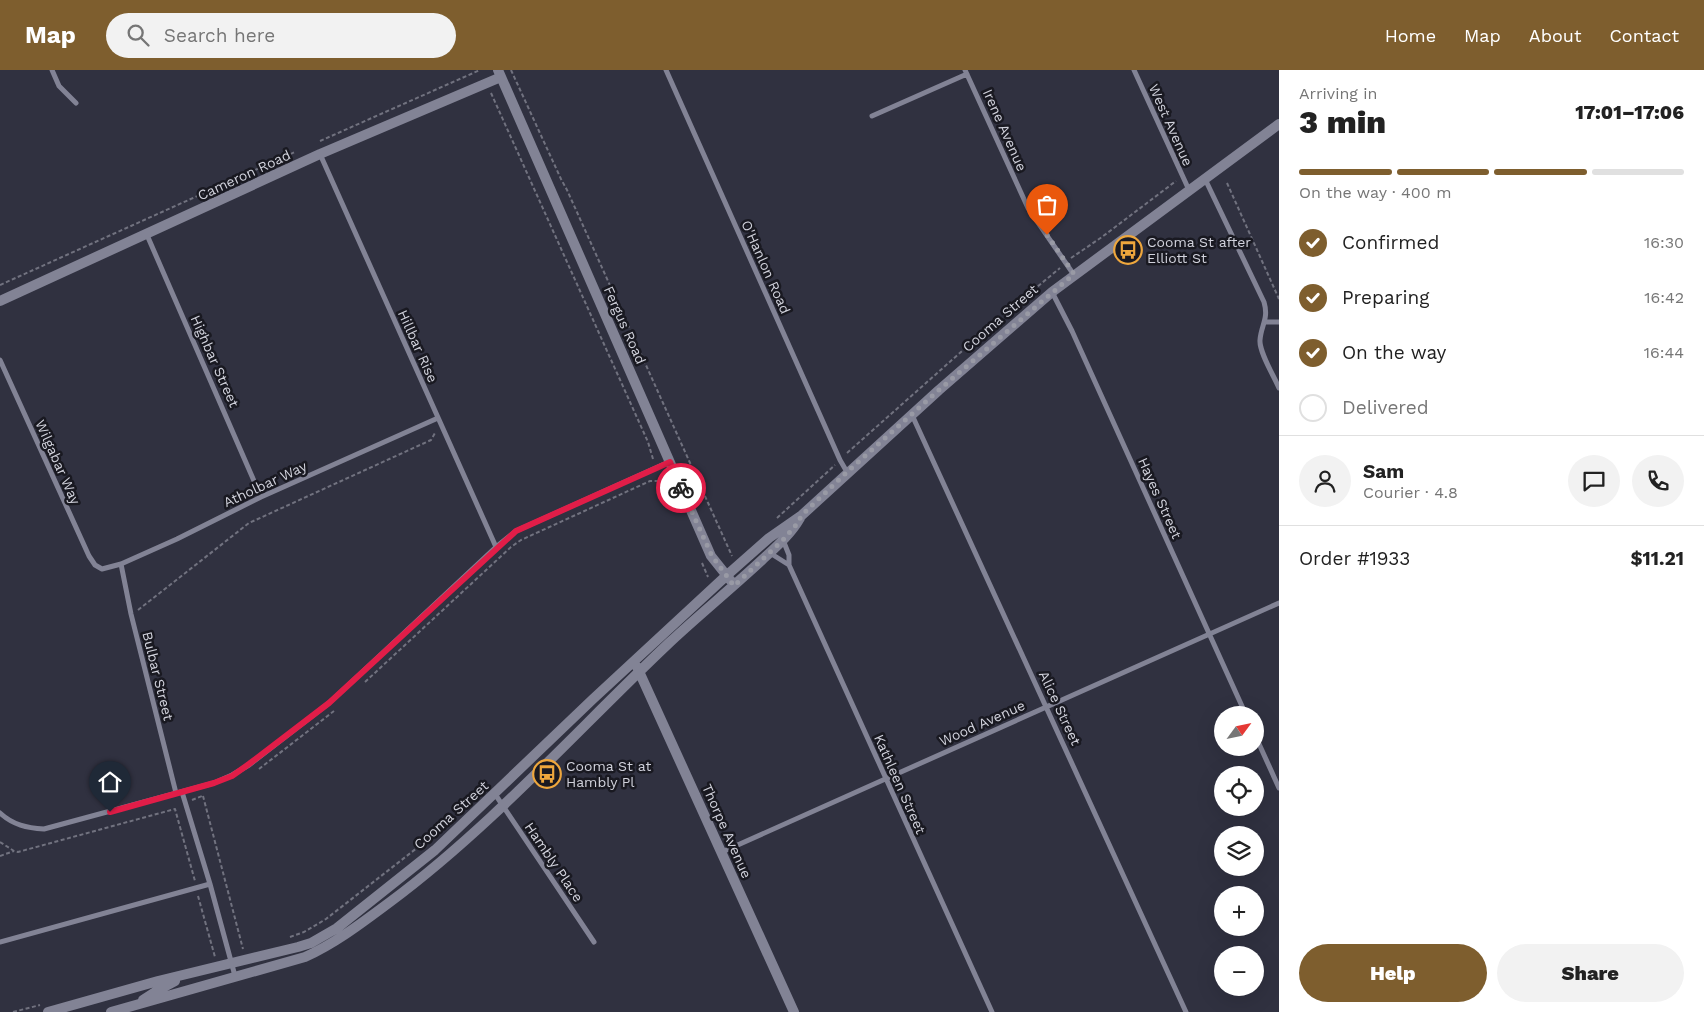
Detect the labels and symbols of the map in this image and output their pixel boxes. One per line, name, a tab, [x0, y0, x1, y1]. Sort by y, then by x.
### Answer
street label: West Avenue	[1146, 82, 1196, 168]
street label: Irene Avenue	[980, 86, 1030, 174]
street label: Cameron Road	[195, 147, 293, 203]
pin	[1026, 184, 1068, 235]
street label: O'Hanlon Road	[738, 218, 794, 316]
place label: Cooma St after Elliott St	[1147, 234, 1251, 266]
bus stop icon: Cooma St after Elliott St	[1113, 235, 1143, 265]
street label: Cooma Street	[959, 281, 1041, 355]
street label: Fergus Road	[601, 284, 649, 366]
street label: Hillbar Rise	[395, 307, 441, 385]
street label: Highbar Street	[188, 312, 243, 410]
street label: Wilgabar Way	[32, 417, 84, 508]
street label: Hayes Street	[1135, 455, 1185, 541]
street label: Atholbar Way	[221, 457, 310, 510]
courier	[656, 463, 706, 513]
street label: Bulbar Street	[139, 630, 177, 722]
street label: Alice Street	[1036, 668, 1084, 748]
street label: Wood Avenue	[937, 697, 1027, 749]
north arrow	[1214, 706, 1264, 756]
street label: Kathleen Street	[871, 732, 929, 836]
place label: Cooma St at Hambly Pl	[566, 758, 651, 790]
bus stop icon: Cooma St at Hambly Pl	[532, 759, 562, 789]
pin	[89, 761, 131, 812]
street label: Cooma Street	[411, 777, 491, 852]
street label: Thorpe Avenue	[699, 781, 755, 881]
street label: Hambly Place	[522, 819, 586, 905]

